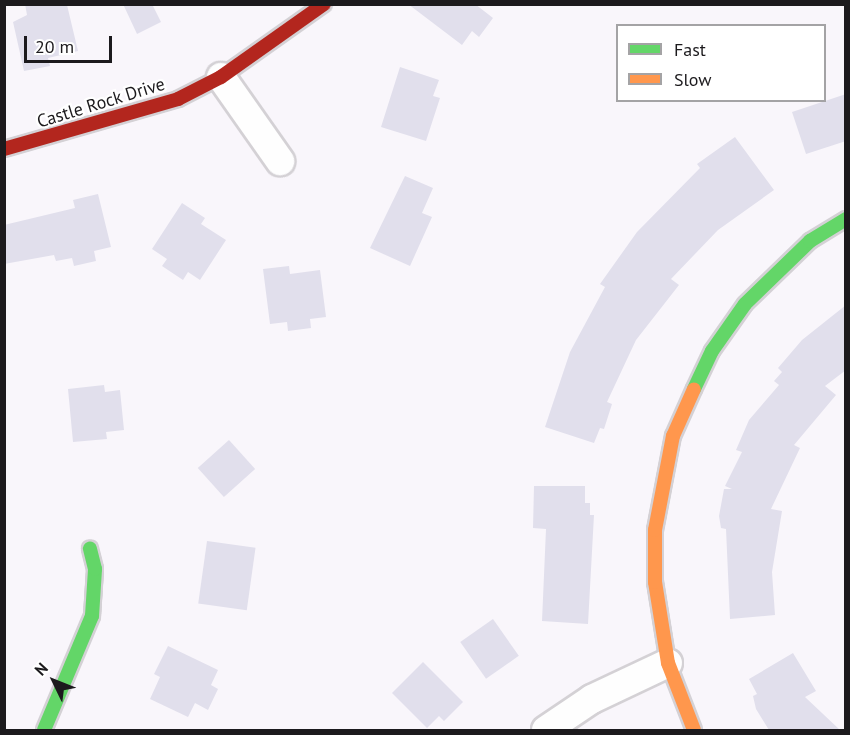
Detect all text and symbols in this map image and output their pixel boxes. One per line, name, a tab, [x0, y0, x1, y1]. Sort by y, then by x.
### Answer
scale bar	[27, 24, 116, 62]
legend	[616, 24, 826, 102]
text: 20 m	[35, 35, 74, 58]
text: Fast	[674, 38, 706, 61]
text: Slow	[674, 68, 712, 91]
street label: Castle Rock Drive	[34, 73, 168, 133]
north arrow	[24, 651, 84, 711]
text: N	[30, 658, 52, 679]

